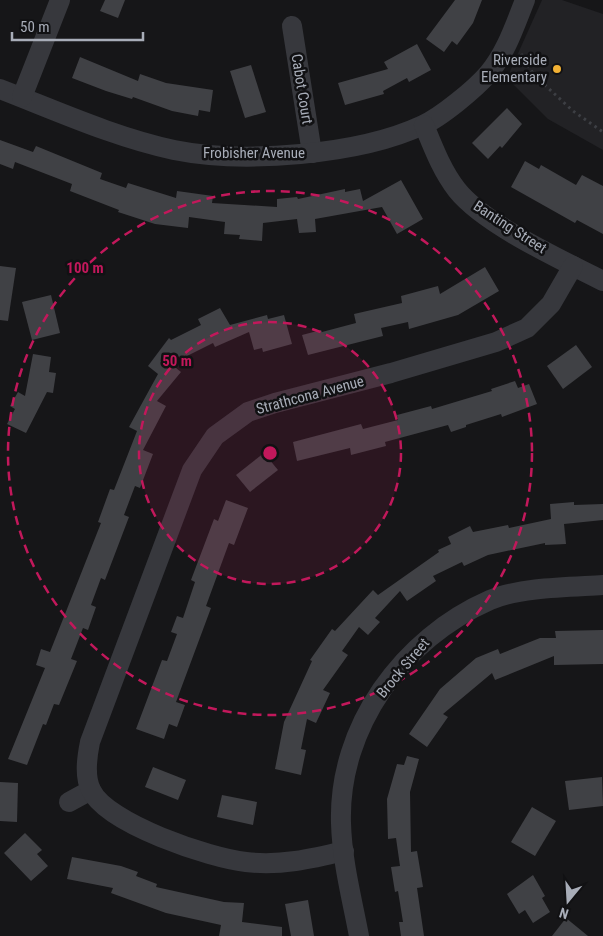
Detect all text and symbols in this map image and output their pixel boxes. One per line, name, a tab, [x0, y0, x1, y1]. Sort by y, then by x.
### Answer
scale bar	[12, 10, 144, 42]
text: 50 m	[20, 18, 50, 36]
place label: Riverside Elementary	[481, 51, 547, 86]
street label: Cabot Court	[288, 52, 316, 126]
marker: Riverside Elementary	[551, 63, 563, 75]
street label: Frobisher Avenue	[203, 144, 305, 162]
street label: Banting Street	[470, 197, 550, 257]
text: 100 m	[66, 259, 104, 277]
text: 50 m	[162, 352, 192, 370]
street label: Strathcona Avenue	[254, 372, 366, 418]
centre of rings	[261, 444, 279, 462]
street label: Brock Street	[373, 634, 433, 702]
north arrow	[543, 876, 593, 926]
text: N	[557, 904, 571, 922]

